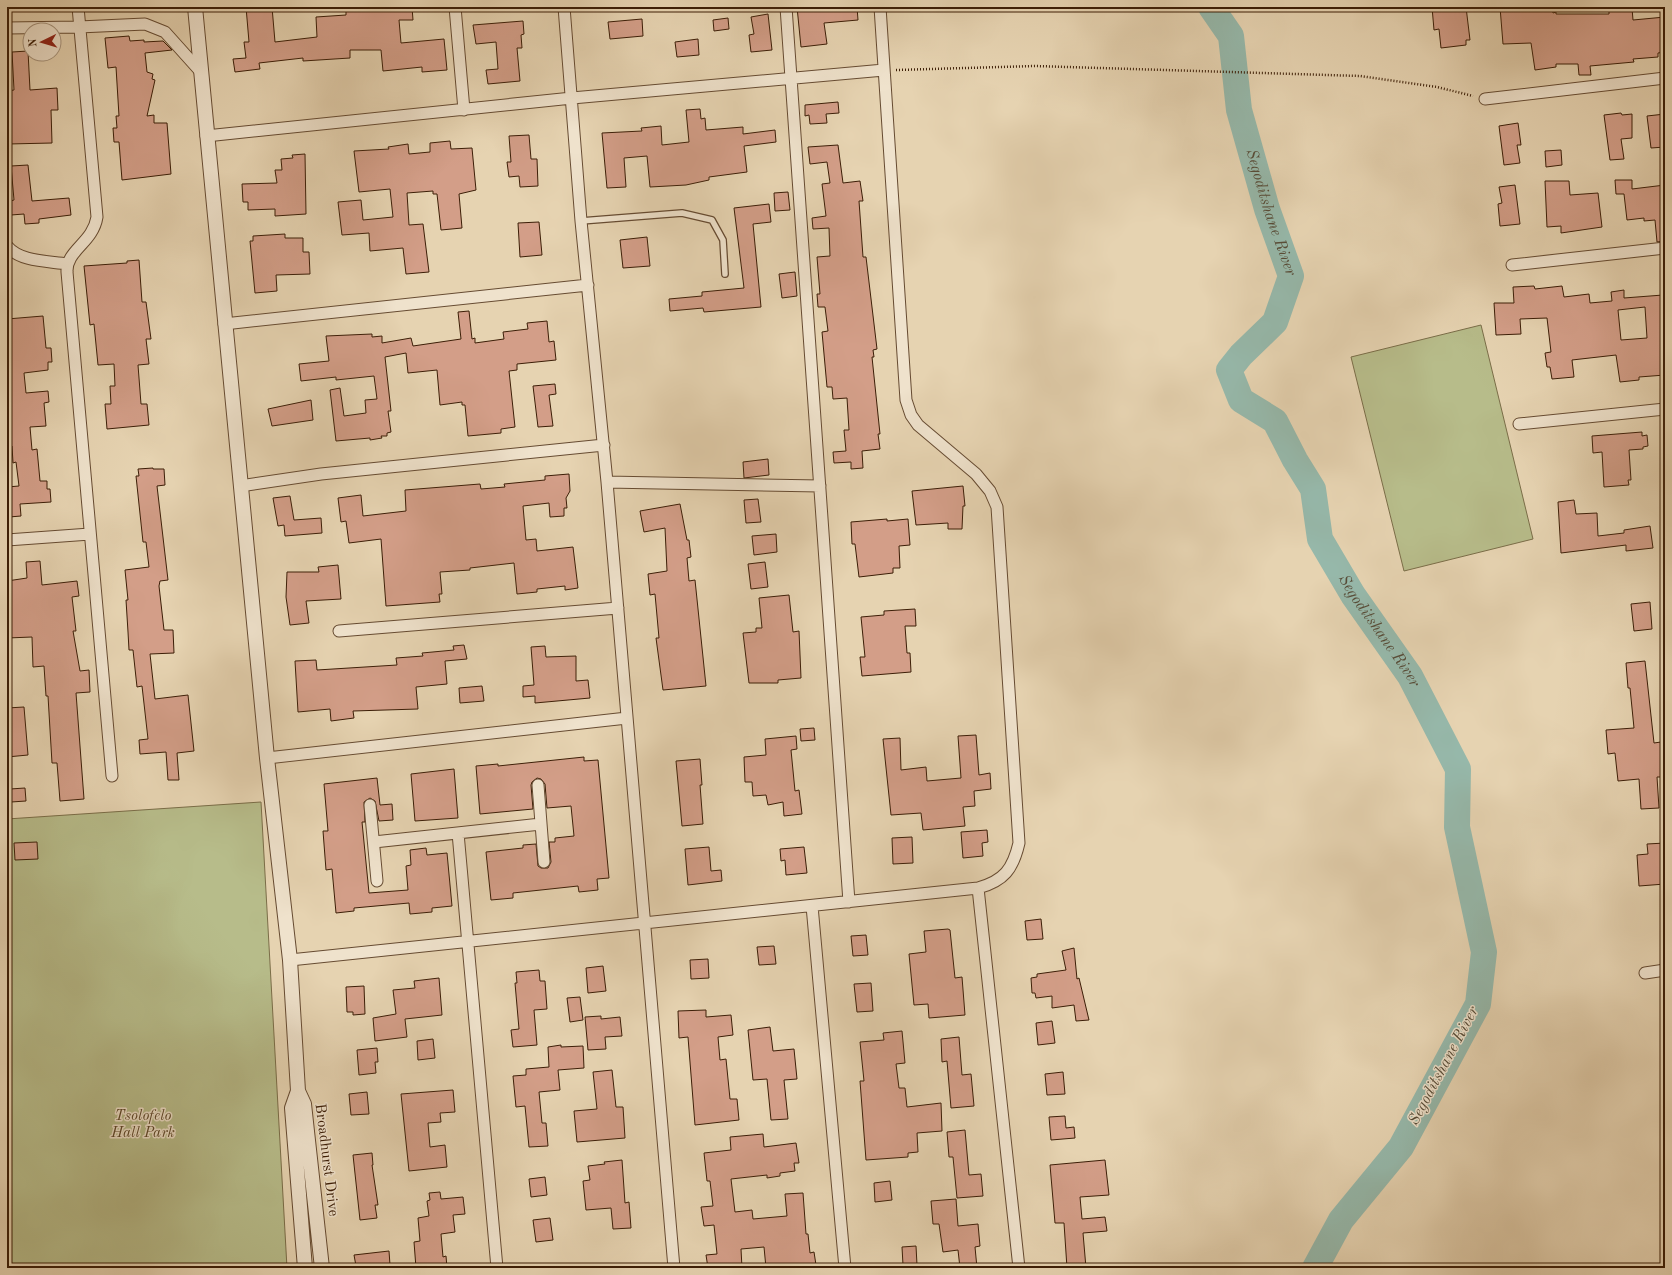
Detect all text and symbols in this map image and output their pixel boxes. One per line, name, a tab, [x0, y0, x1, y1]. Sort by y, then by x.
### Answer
north arrow	[22, 22, 62, 62]
text: N	[28, 37, 39, 47]
water label: Segoditshane River	[1243, 148, 1299, 279]
water label: Segoditshane River	[1335, 572, 1423, 691]
water label: Segoditshane River	[1406, 1003, 1483, 1128]
street label: Broadhurst Drive	[312, 1103, 340, 1217]
park label: Tsolofelo Hall Park	[110, 1109, 175, 1141]

